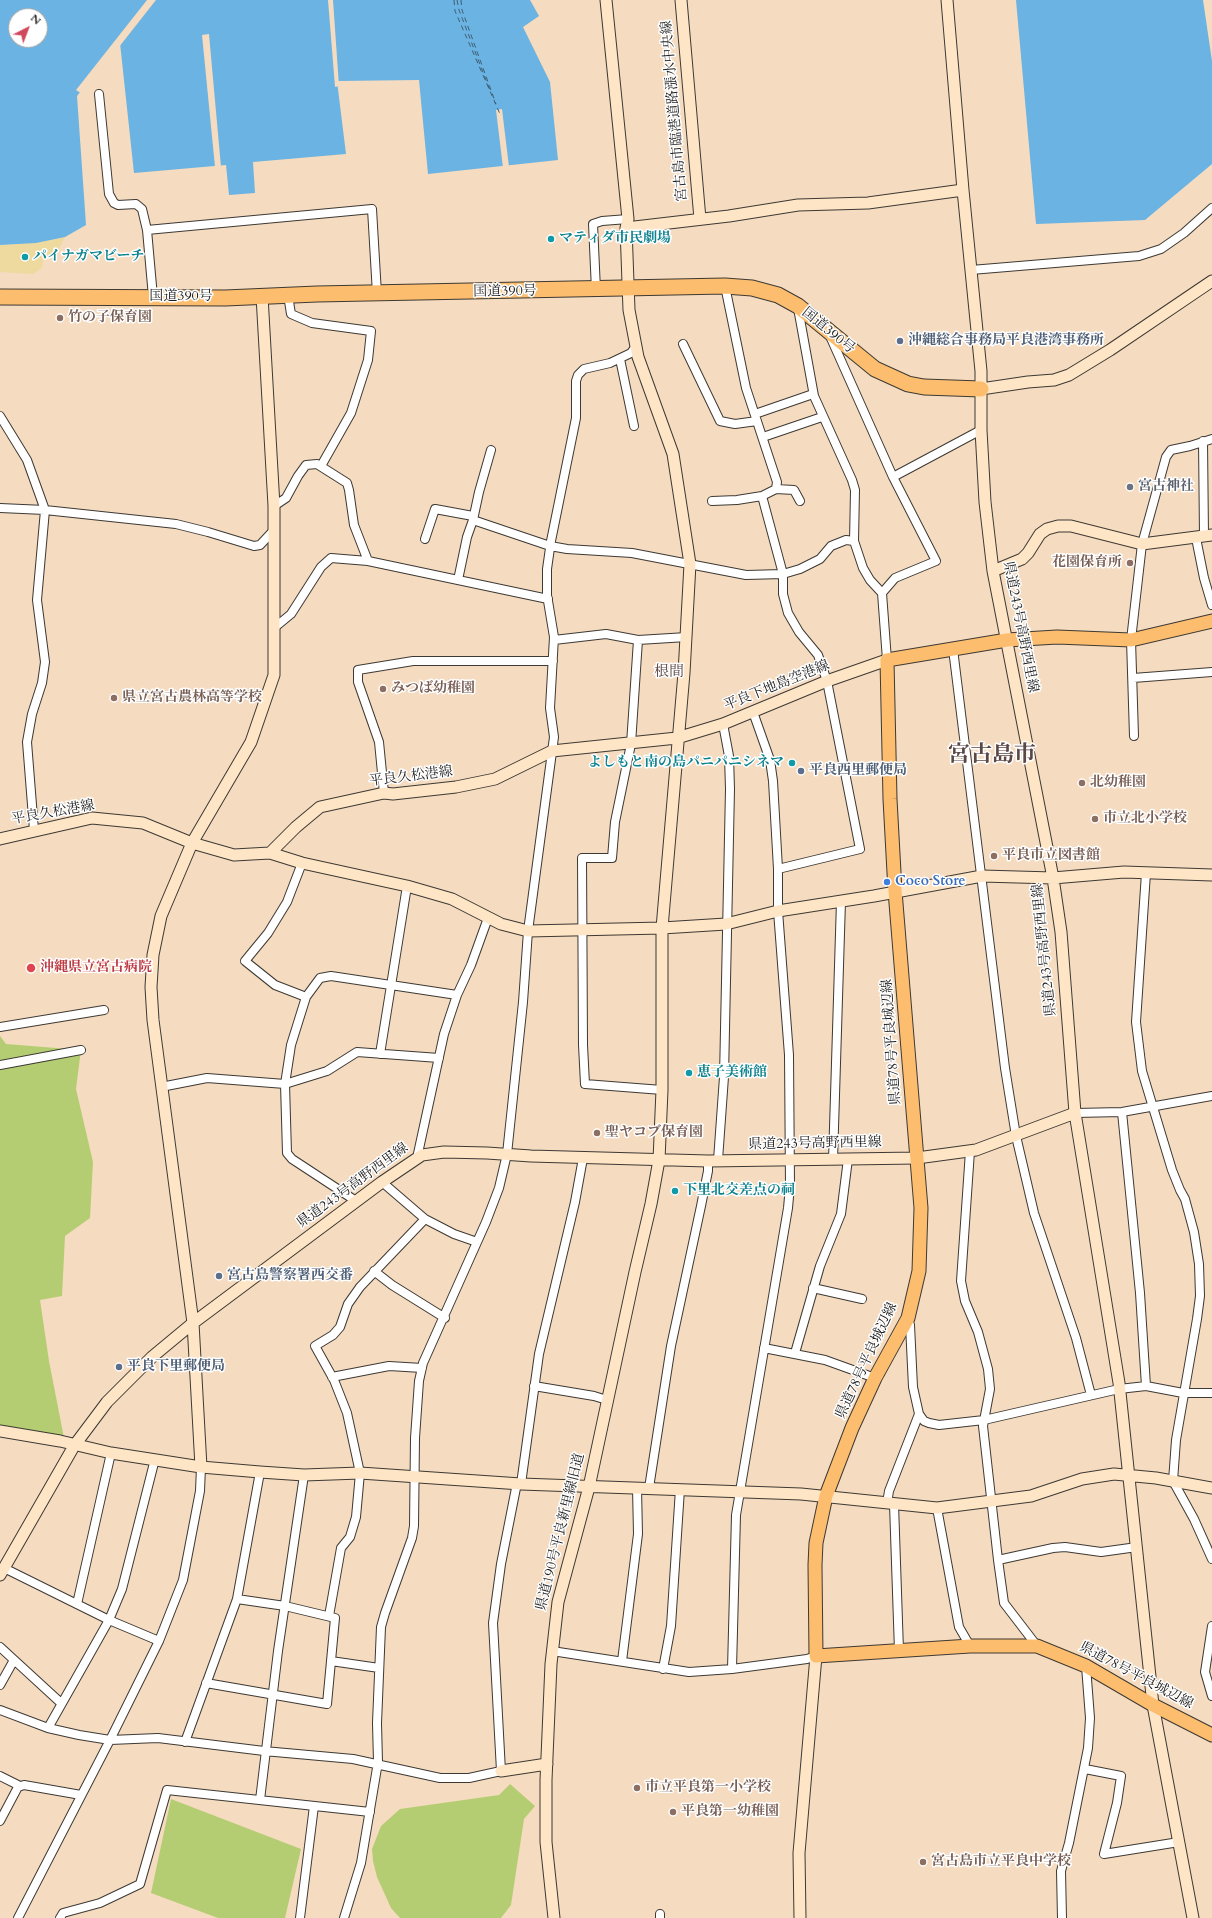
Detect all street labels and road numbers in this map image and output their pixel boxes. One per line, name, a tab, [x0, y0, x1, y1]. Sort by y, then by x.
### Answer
street label: 宮古島市臨港道路漲水中央線	[659, 20, 691, 202]
street label: 国道390号	[473, 283, 537, 301]
street label: 国道390号	[149, 289, 213, 305]
street label: 国道390号	[798, 304, 858, 358]
street label: 県道243号高野西里線	[999, 560, 1041, 694]
street label: 平良下地島空港線	[722, 657, 832, 715]
street label: 平良久松港線	[368, 764, 454, 790]
street label: 平良久松港線	[10, 797, 96, 829]
street label: 県道243号高野西里線	[1030, 883, 1060, 1017]
street label: 県道78号平良城辺線	[879, 978, 905, 1106]
street label: 県道243号高野西里線	[748, 1134, 882, 1154]
street label: 県道243号高野西里線	[294, 1140, 412, 1232]
street label: 県道78号平良城辺線	[833, 1300, 901, 1422]
street label: 県道190号平良新里線旧道	[533, 1452, 589, 1612]
street label: 県道78号平良城辺線	[1076, 1639, 1196, 1713]

